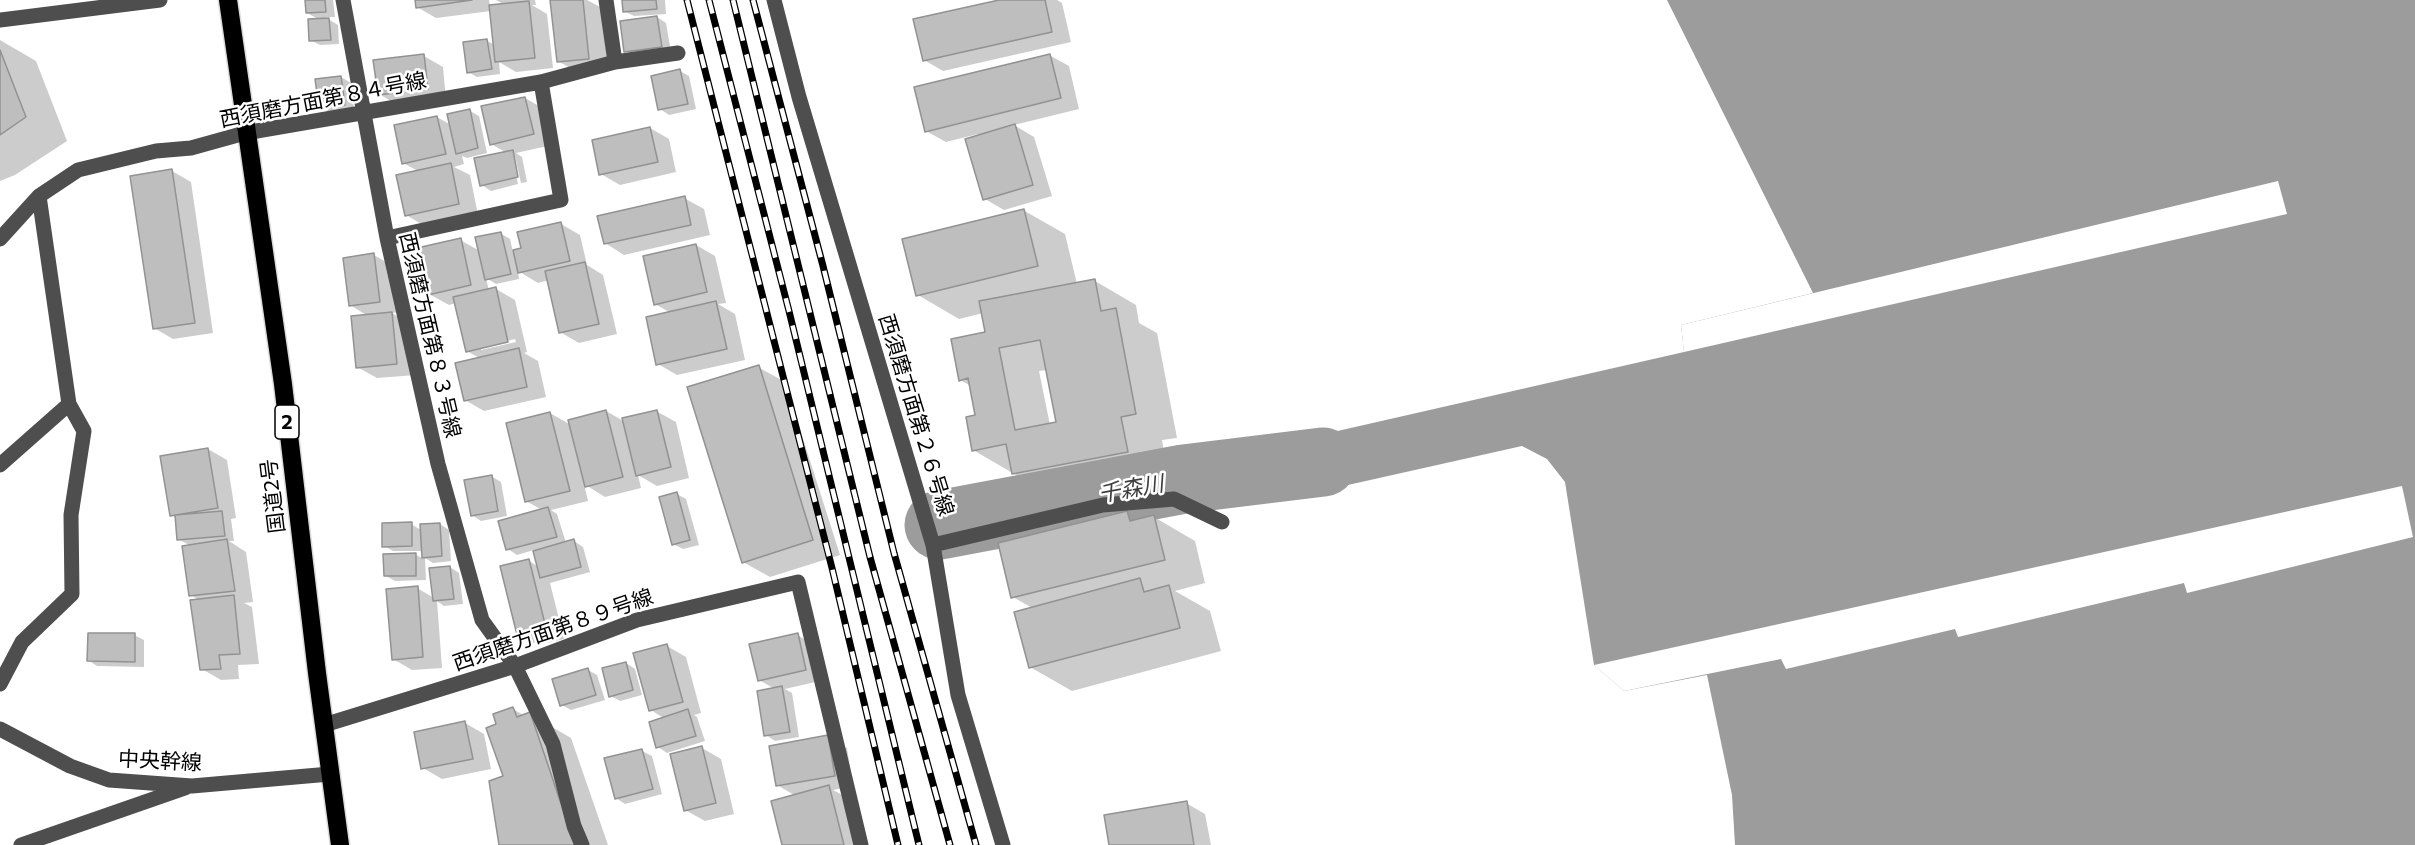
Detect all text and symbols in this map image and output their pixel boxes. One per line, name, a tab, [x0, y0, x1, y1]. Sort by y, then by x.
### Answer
street label: 西須磨方面第８４号線	[218, 68, 428, 132]
street label: 西須磨方面第８３号線	[394, 230, 466, 440]
street label: 西須磨方面第２６号線	[873, 311, 959, 519]
road number: 2	[275, 405, 299, 439]
street label: 国道2号	[256, 457, 290, 535]
water label: 千森川	[1096, 470, 1166, 508]
street label: 西須磨方面第８９号線	[450, 584, 656, 676]
street label: 中央幹線	[117, 746, 203, 776]

